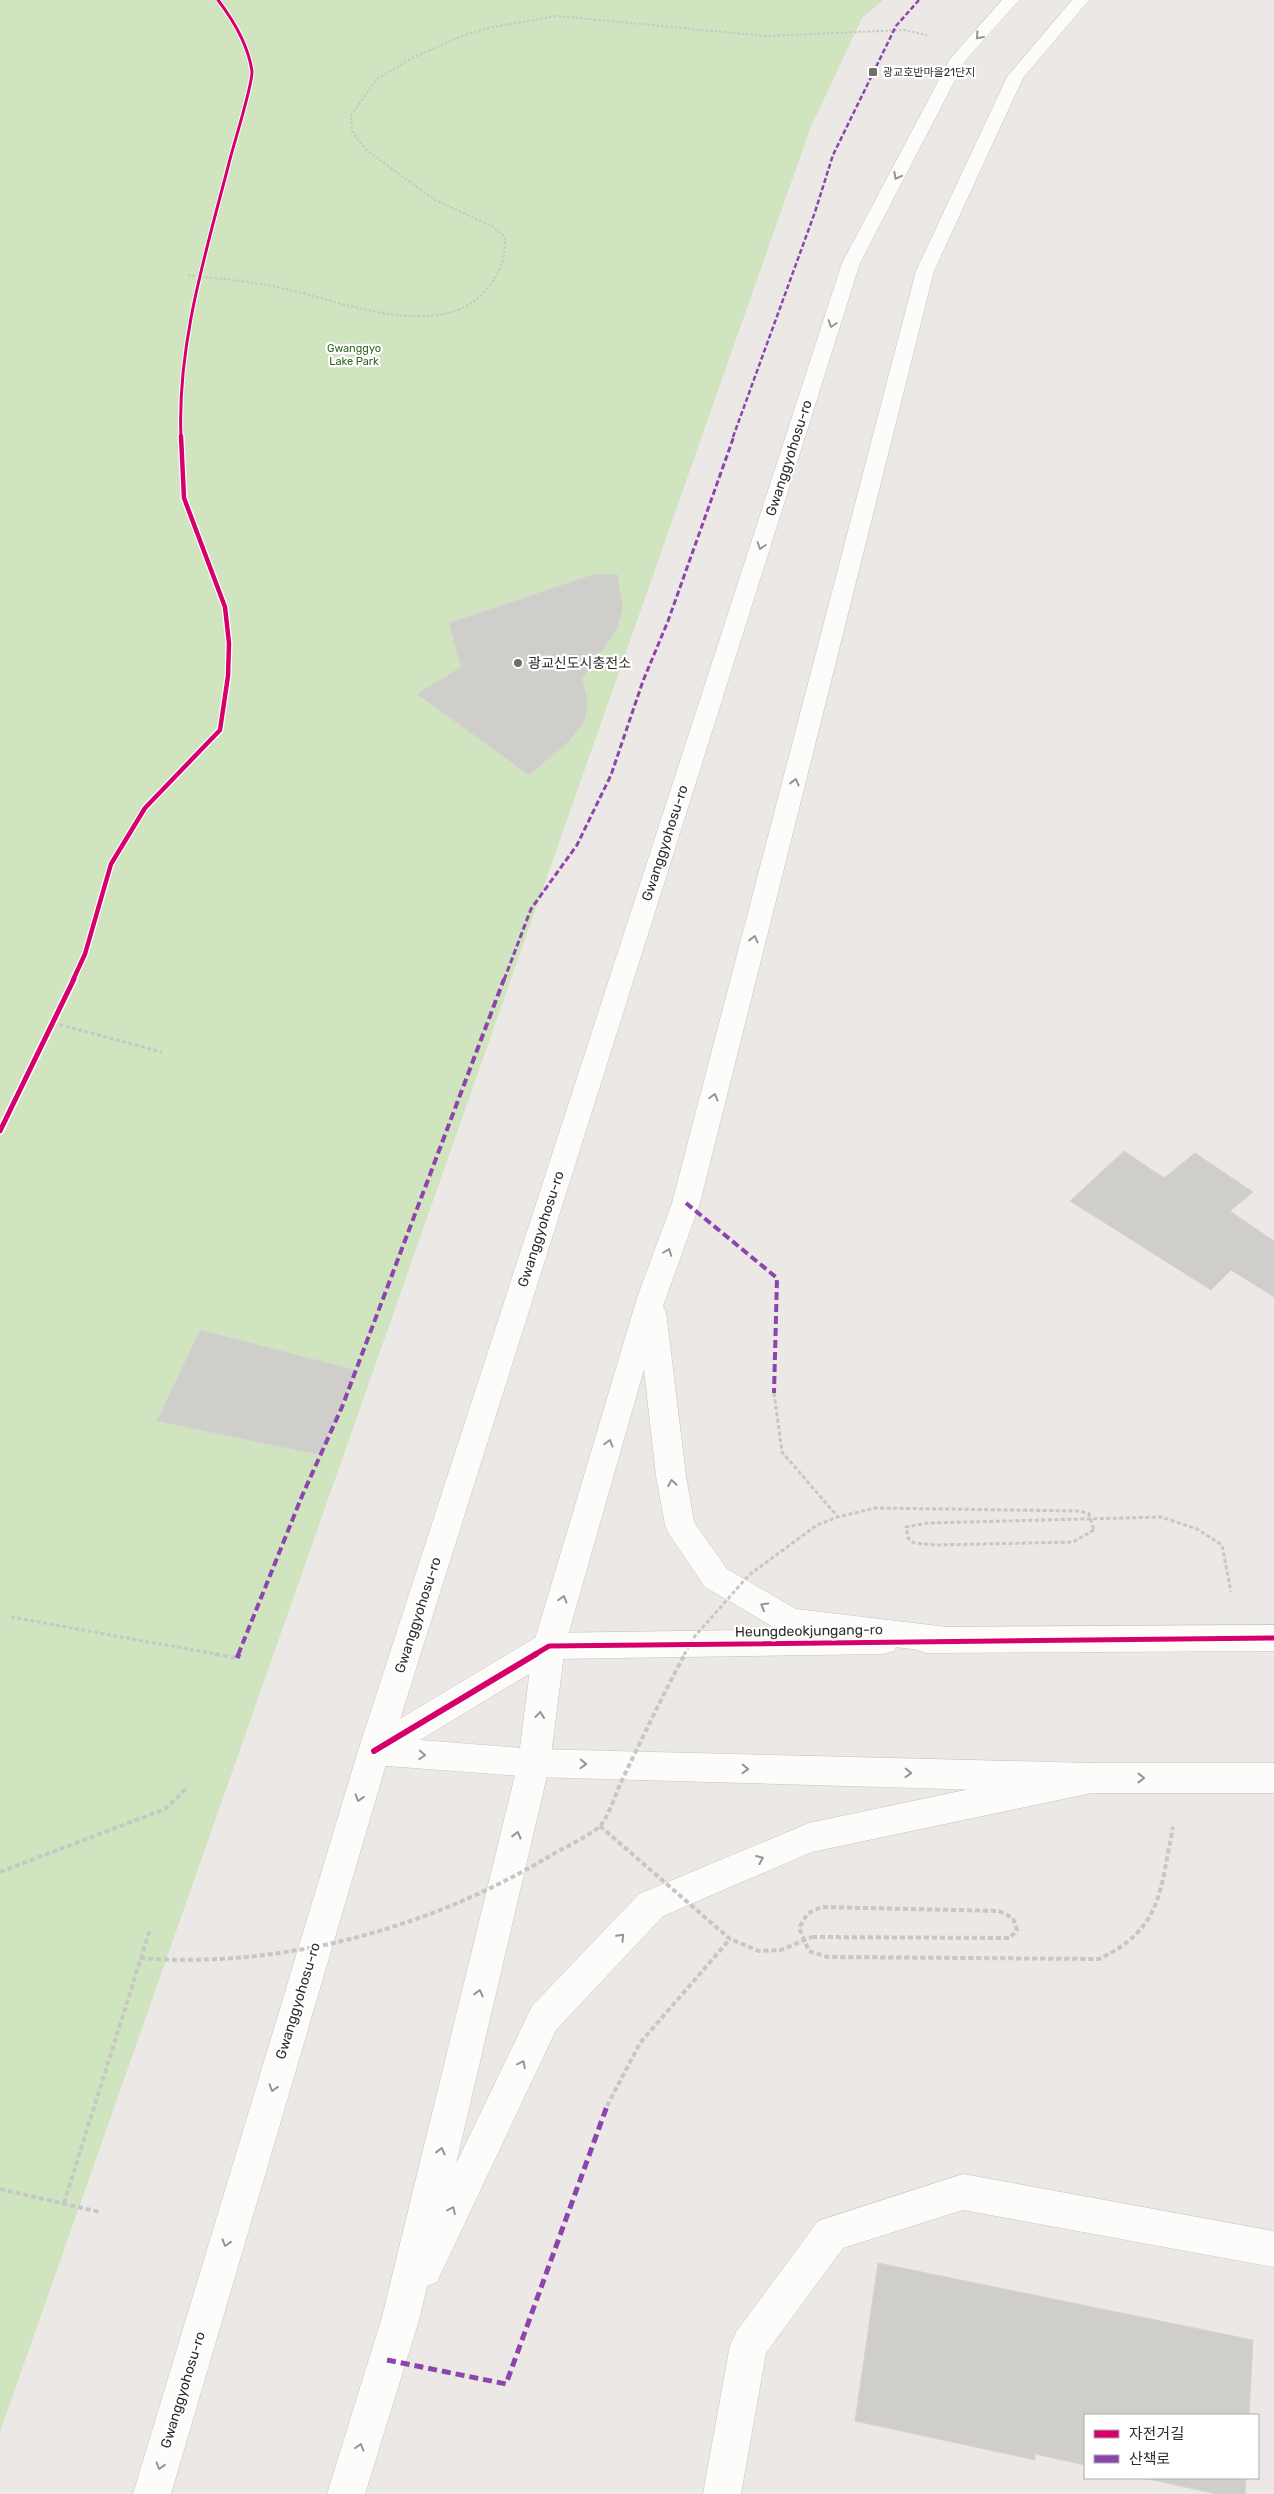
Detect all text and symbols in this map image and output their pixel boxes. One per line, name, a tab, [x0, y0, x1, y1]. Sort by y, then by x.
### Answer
one-way arrow	[975, 31, 984, 40]
marker: 광교호반마을21단지	[867, 66, 879, 78]
place label: 광교호반마을21단지	[883, 66, 975, 79]
one-way arrow	[893, 171, 903, 180]
one-way arrow	[827, 320, 837, 328]
park label: Gwanggyo Lake Park	[327, 342, 381, 368]
street label: Gwanggyohosu-ro	[762, 398, 816, 518]
one-way arrow	[756, 541, 766, 549]
place label: 광교신도시충전소	[528, 655, 631, 672]
marker: 광교신도시충전소	[512, 657, 524, 669]
one-way arrow	[789, 778, 799, 786]
street label: Gwanggyohosu-ro	[638, 783, 692, 903]
one-way arrow	[748, 935, 759, 944]
one-way arrow	[708, 1092, 719, 1101]
street label: Gwanggyohosu-ro	[514, 1169, 568, 1289]
one-way arrow	[662, 1249, 672, 1257]
one-way arrow	[603, 1439, 613, 1447]
one-way arrow	[667, 1478, 678, 1487]
street label: Gwanggyohosu-ro	[391, 1555, 445, 1675]
one-way arrow	[558, 1595, 568, 1604]
one-way arrow	[760, 1602, 769, 1612]
street label: Heungdeokjungang-ro	[735, 1621, 883, 1641]
one-way arrow	[535, 1710, 545, 1719]
one-way arrow	[419, 1749, 427, 1760]
one-way arrow	[579, 1759, 587, 1770]
one-way arrow	[742, 1763, 750, 1774]
one-way arrow	[904, 1768, 912, 1778]
one-way arrow	[1137, 1773, 1145, 1783]
one-way arrow	[355, 1793, 365, 1802]
one-way arrow	[511, 1830, 522, 1839]
one-way arrow	[755, 1854, 764, 1865]
one-way arrow	[615, 1933, 624, 1942]
street label: Gwanggyohosu-ro	[272, 1941, 324, 2061]
one-way arrow	[473, 1988, 484, 1997]
one-way arrow	[516, 2060, 527, 2069]
one-way arrow	[268, 2083, 278, 2091]
one-way arrow	[435, 2146, 446, 2155]
one-way arrow	[446, 2206, 456, 2215]
one-way arrow	[222, 2239, 232, 2247]
street label: Gwanggyohosu-ro	[157, 2330, 209, 2450]
legend	[1084, 2414, 1259, 2479]
text: 자전거길	[1129, 2425, 1184, 2443]
one-way arrow	[355, 2444, 365, 2452]
text: 산책로	[1129, 2450, 1170, 2468]
one-way arrow	[156, 2462, 166, 2470]

